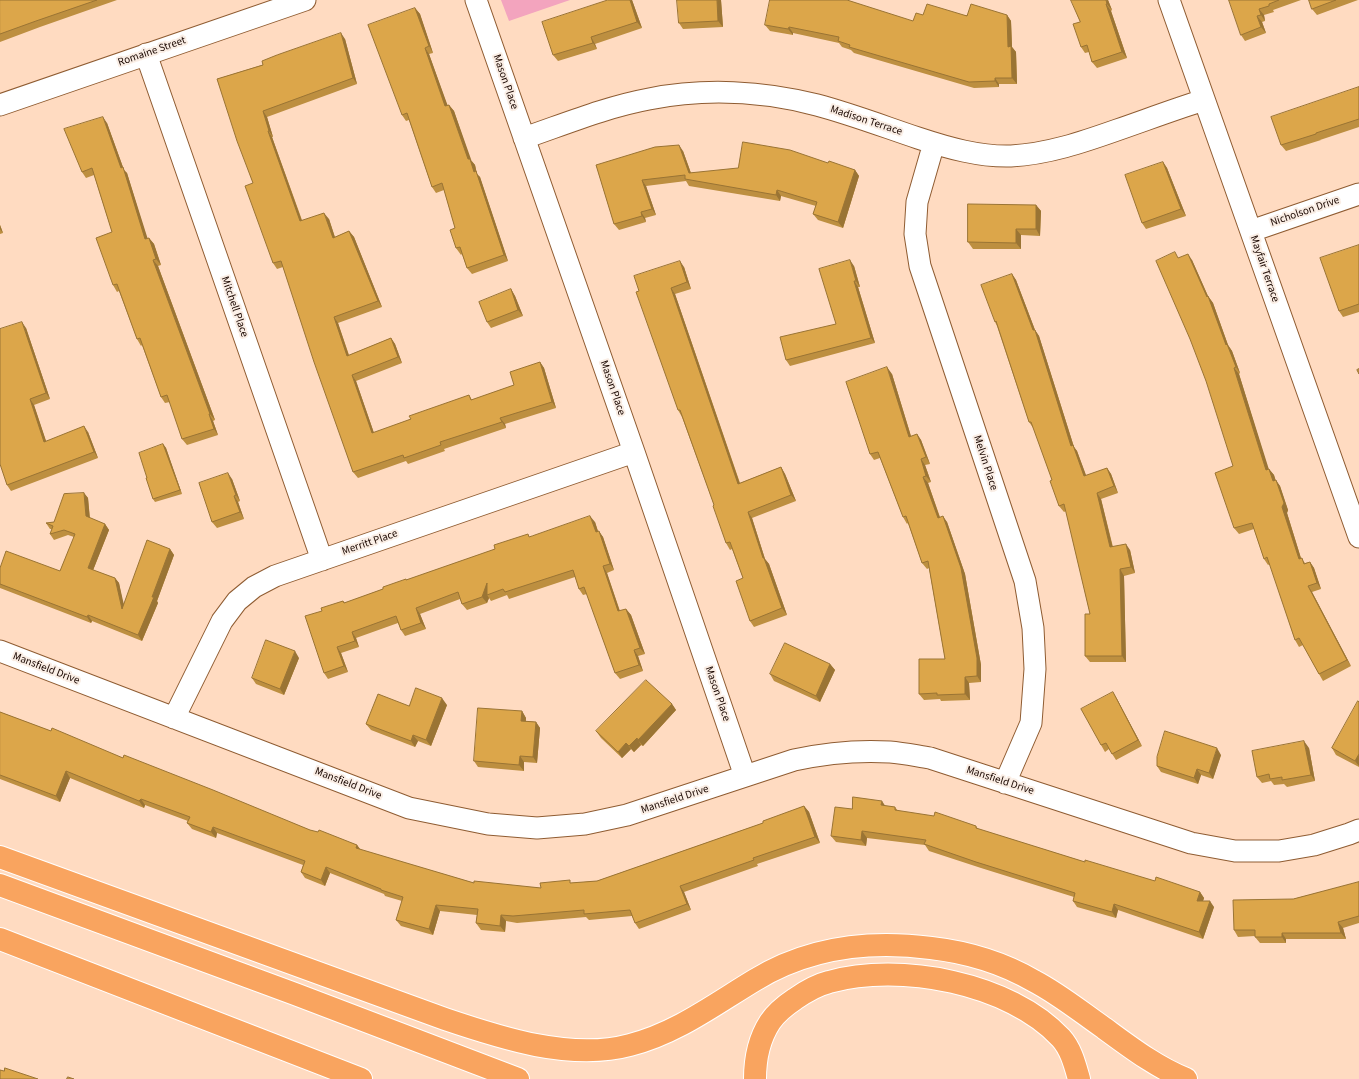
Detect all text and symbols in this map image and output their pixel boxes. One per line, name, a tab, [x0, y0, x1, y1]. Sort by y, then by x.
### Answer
street label: Romaine Street	[116, 34, 188, 70]
street label: Mason Place	[489, 53, 521, 111]
street label: Madison Terrace	[828, 103, 904, 139]
street label: Nicholson Drive	[1269, 194, 1341, 230]
street label: Mayfair Terrace	[1246, 234, 1282, 304]
street label: Mitchell Place	[217, 275, 251, 339]
street label: Mason Place	[596, 359, 628, 417]
street label: Melvin Place	[970, 434, 1000, 492]
street label: Merritt Place	[340, 527, 400, 559]
street label: Mansfield Drive	[11, 650, 81, 688]
street label: Mason Place	[701, 665, 733, 723]
street label: Mansfield Drive	[964, 764, 1036, 798]
street label: Mansfield Drive	[313, 765, 383, 803]
street label: Mansfield Drive	[639, 783, 711, 817]

